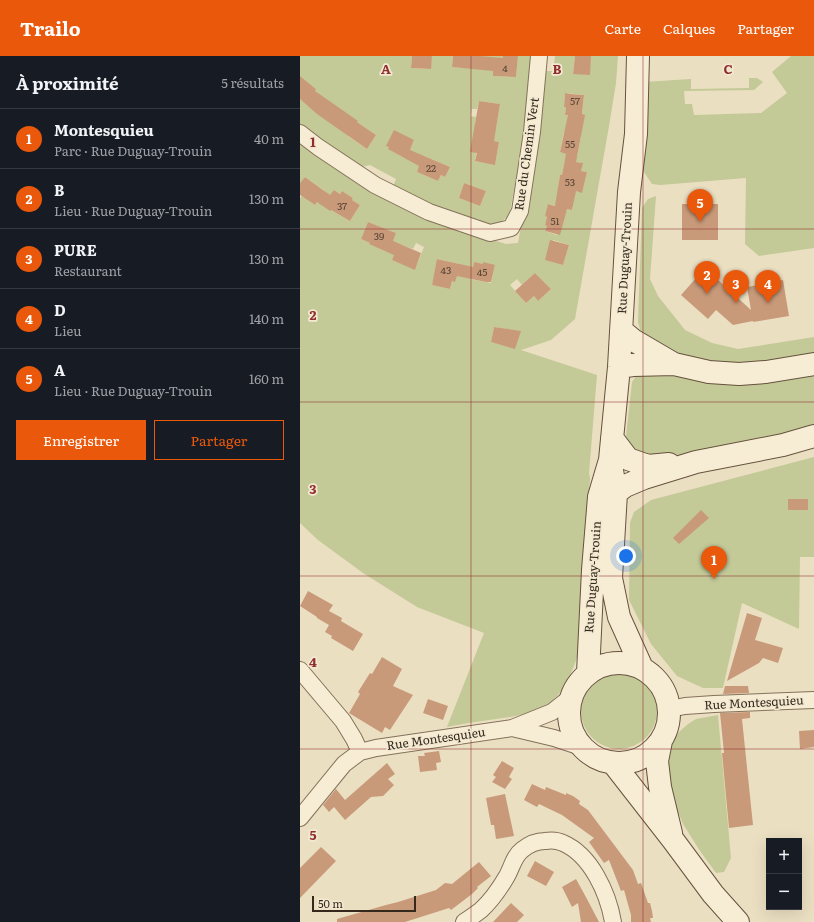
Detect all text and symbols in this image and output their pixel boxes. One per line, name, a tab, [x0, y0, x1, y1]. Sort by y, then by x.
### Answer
text: Trailo	[20, 14, 81, 42]
text: Carte	[604, 18, 641, 38]
text: Calques	[663, 18, 715, 38]
text: Partager	[737, 18, 794, 38]
text: A	[381, 59, 391, 78]
text: B	[553, 59, 562, 78]
text: C	[723, 59, 733, 78]
house number: 4	[502, 60, 508, 75]
text: À proximité	[16, 70, 119, 95]
text: 5 résultats	[221, 73, 284, 92]
house number: 57	[570, 93, 580, 108]
street label: Rue du Chemin Vert	[509, 96, 543, 212]
text: Montesquieu	[54, 118, 154, 141]
text: 1	[26, 129, 32, 148]
text: 40 m	[254, 129, 284, 148]
text: 1	[310, 132, 316, 151]
house number: 55	[565, 136, 575, 151]
text: Parc · Rue Duguay-Trouin	[54, 141, 212, 160]
house number: 22	[426, 160, 436, 175]
house number: 53	[565, 174, 575, 189]
text: B	[54, 178, 64, 201]
text: 2	[26, 189, 32, 208]
text: 130 m	[249, 189, 284, 208]
pin: 5	[687, 189, 713, 222]
house number: 37	[337, 198, 347, 213]
text: Lieu · Rue Duguay-Trouin	[54, 201, 212, 220]
street label: Rue Duguay-Trouin	[612, 201, 636, 314]
house number: 51	[550, 213, 560, 228]
house number: 39	[374, 228, 384, 243]
text: PURE	[54, 238, 97, 261]
text: 3	[25, 249, 33, 268]
text: 130 m	[249, 249, 284, 268]
text: Restaurant	[54, 261, 122, 280]
pin: 2	[694, 261, 720, 294]
house number: 43	[441, 262, 451, 277]
house number: 45	[477, 264, 487, 279]
pin: 3	[723, 270, 749, 303]
pin: 4	[755, 270, 781, 303]
text: D	[54, 298, 66, 321]
text: 2	[310, 305, 317, 324]
text: 4	[25, 309, 33, 328]
text: 140 m	[249, 309, 284, 328]
text: Lieu	[54, 321, 82, 340]
text: A	[54, 358, 65, 381]
text: 5	[25, 369, 33, 388]
text: 160 m	[249, 369, 284, 388]
text: Lieu · Rue Duguay-Trouin	[54, 381, 212, 400]
button: Enregistrer	[16, 420, 146, 460]
button: Partager	[154, 420, 284, 460]
text: 3	[309, 479, 317, 498]
street label: Rue Duguay-Trouin	[579, 520, 605, 633]
your location	[616, 546, 636, 566]
pin: 1	[701, 546, 727, 579]
text: 4	[309, 652, 317, 671]
street label: Rue Montesquieu	[704, 690, 804, 714]
street label: Rue Montesquieu	[385, 722, 487, 754]
text: 5	[309, 825, 317, 844]
map controls	[766, 838, 802, 910]
button: +	[766, 838, 802, 874]
button: −	[766, 874, 802, 910]
scale bar	[312, 894, 416, 913]
text: 50 m	[318, 895, 343, 911]

